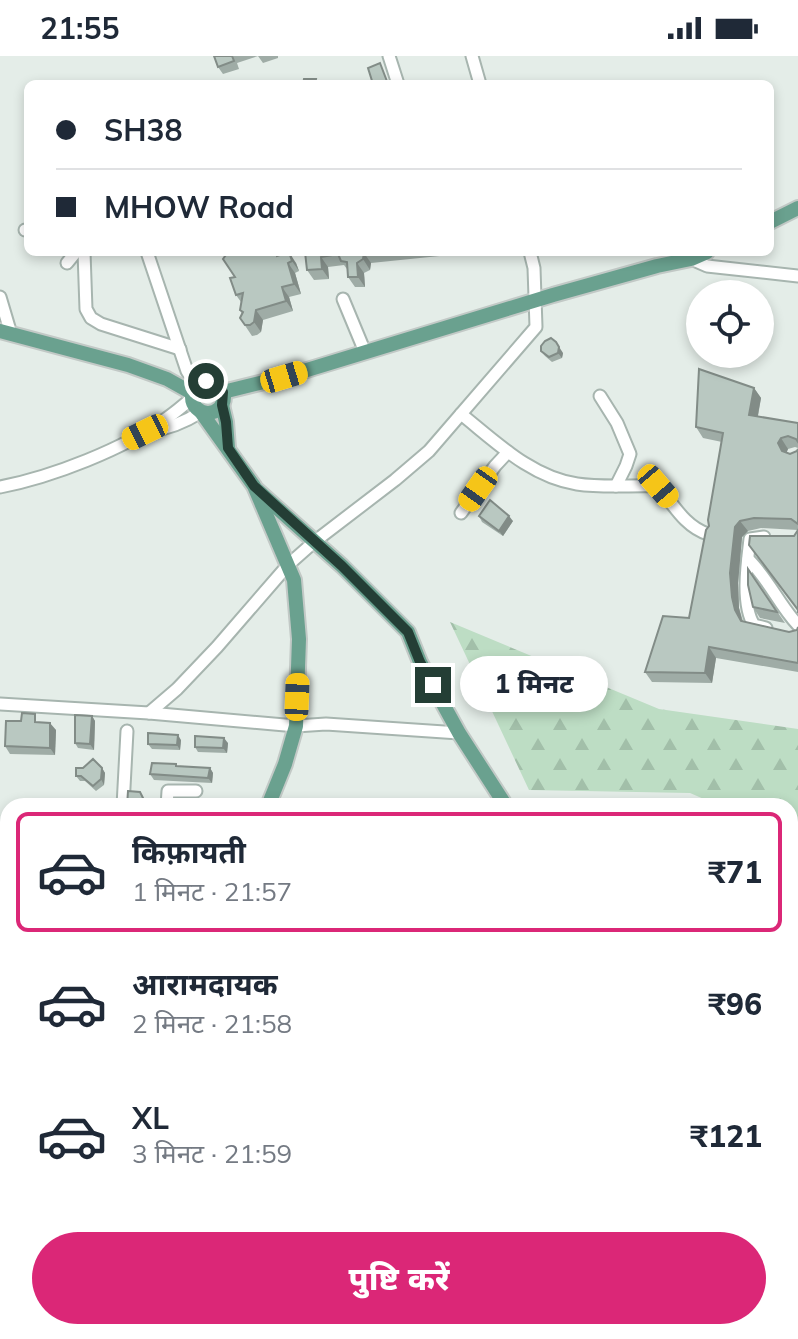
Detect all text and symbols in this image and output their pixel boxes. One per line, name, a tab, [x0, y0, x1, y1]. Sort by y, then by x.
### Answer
text: 21:55	[40, 9, 119, 47]
text: SH38	[104, 111, 183, 149]
text: MHOW Road	[104, 188, 294, 226]
map controls	[686, 280, 774, 368]
button: locate	[686, 280, 774, 368]
car	[258, 359, 310, 395]
route start	[188, 363, 224, 399]
car	[118, 411, 172, 453]
car	[633, 460, 683, 512]
car	[454, 462, 502, 516]
callout: 1 मिनट	[461, 657, 609, 713]
route end	[415, 667, 451, 703]
text: 1 मिनट	[495, 667, 573, 700]
car	[284, 673, 310, 721]
text: किफ़ायती	[132, 833, 246, 871]
icon: car	[36, 836, 108, 908]
text: ₹71	[708, 853, 762, 891]
text: 1 मिनट · 21:57	[132, 875, 292, 908]
text: आरामदायक	[132, 965, 278, 1003]
icon: car	[36, 968, 108, 1040]
text: ₹96	[708, 985, 762, 1023]
text: 2 मिनट · 21:58	[132, 1007, 292, 1040]
text: XL	[132, 1099, 169, 1137]
icon: car	[36, 1100, 108, 1172]
text: ₹121	[690, 1117, 762, 1155]
text: 3 मिनट · 21:59	[132, 1137, 292, 1170]
button: पुष्टि करें	[32, 1232, 766, 1324]

